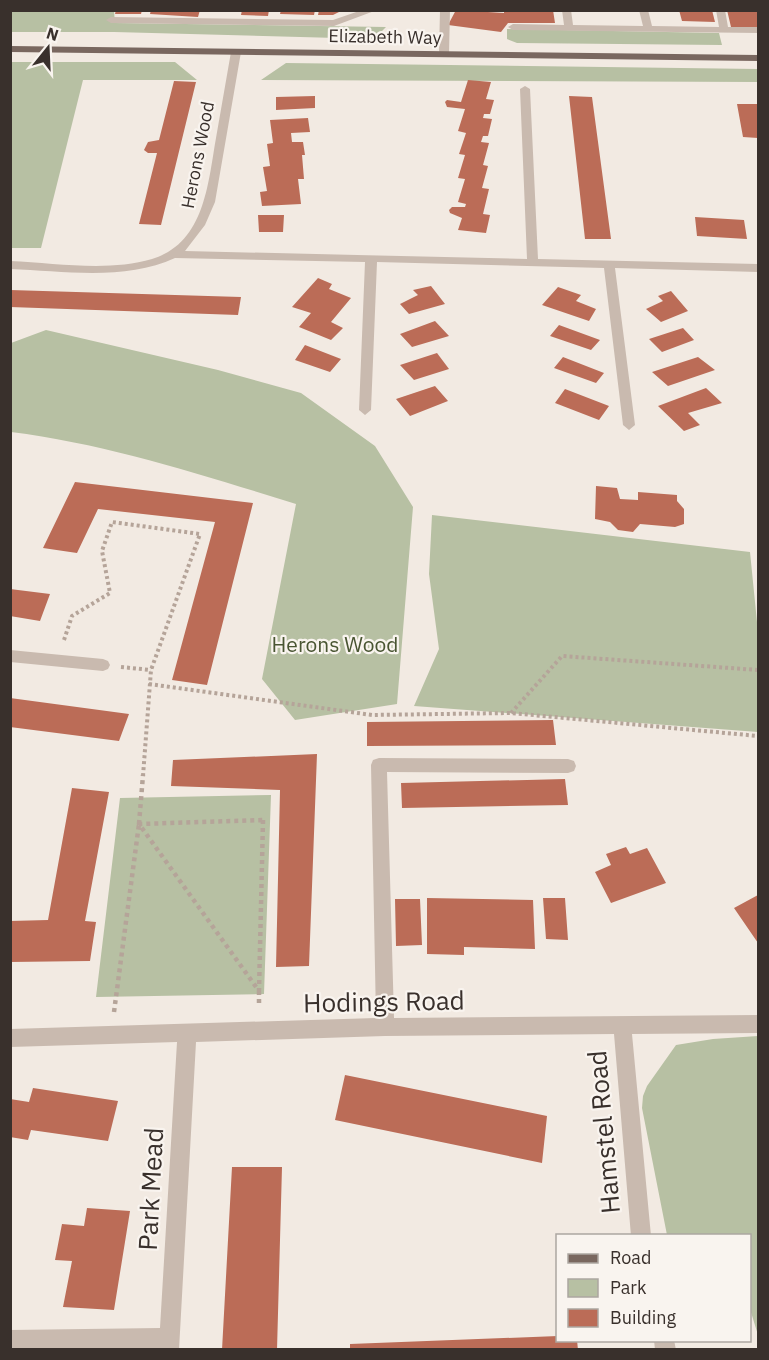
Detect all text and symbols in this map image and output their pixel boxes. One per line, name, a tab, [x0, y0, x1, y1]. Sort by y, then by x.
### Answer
north arrow	[18, 18, 78, 78]
text: N	[44, 22, 61, 45]
street label: Elizabeth Way	[328, 24, 442, 49]
street label: Herons Wood	[176, 99, 219, 211]
park label: Herons Wood	[272, 630, 398, 658]
street label: Hodings Road	[303, 983, 465, 1019]
street label: Hamstel Road	[579, 1049, 627, 1215]
street label: Park Mead	[130, 1127, 170, 1251]
legend	[556, 1234, 751, 1342]
text: Road	[610, 1246, 651, 1269]
text: Park	[610, 1276, 647, 1299]
text: Building	[610, 1306, 677, 1329]

